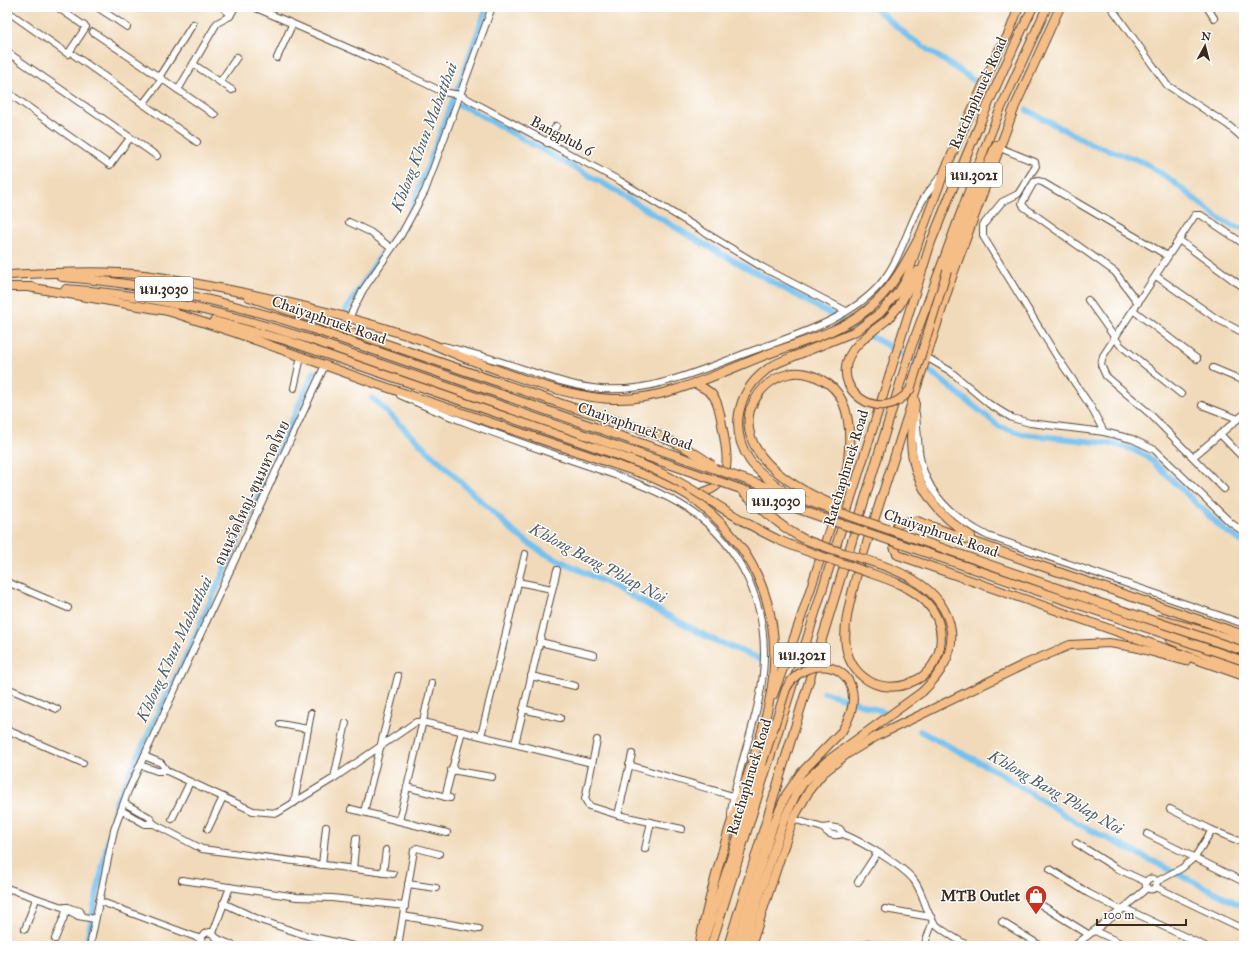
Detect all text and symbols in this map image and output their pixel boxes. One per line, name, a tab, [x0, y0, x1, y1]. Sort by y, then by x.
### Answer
north arrow	[1185, 26, 1225, 66]
text: N	[1201, 30, 1212, 44]
street label: Ratchaphruek Road	[945, 34, 1011, 152]
water label: Khlong Khun Mahatthai	[386, 59, 461, 215]
street label: Bangplub 6	[527, 112, 598, 161]
road number: นบ.3021	[946, 163, 1002, 187]
road number: นบ.3030	[135, 277, 193, 301]
street label: Chaiyaphruek Road	[269, 292, 389, 348]
street label: Chaiyaphruek Road	[575, 398, 695, 454]
street label: Ratchaphruek Road	[820, 407, 872, 528]
street label: ถนนวัดใหญ่-ขุนมหาดไทย	[209, 417, 295, 569]
road number: นบ.3030	[747, 489, 805, 513]
street label: Chaiyaphruek Road	[881, 505, 1001, 561]
water label: Khlong Bang Phlap Noi	[525, 518, 670, 608]
water label: Khlong Khun Mahatthai	[132, 573, 216, 726]
road number: นบ.3021	[774, 643, 830, 667]
street label: Ratchaphruek Road	[723, 716, 775, 837]
water label: Khlong Bang Phlap Noi	[984, 745, 1127, 839]
shop icon: MTB Outlet	[1023, 883, 1049, 916]
place label: MTB Outlet	[941, 887, 1021, 905]
scale bar	[1097, 901, 1186, 927]
text: 100 m	[1103, 908, 1134, 922]

